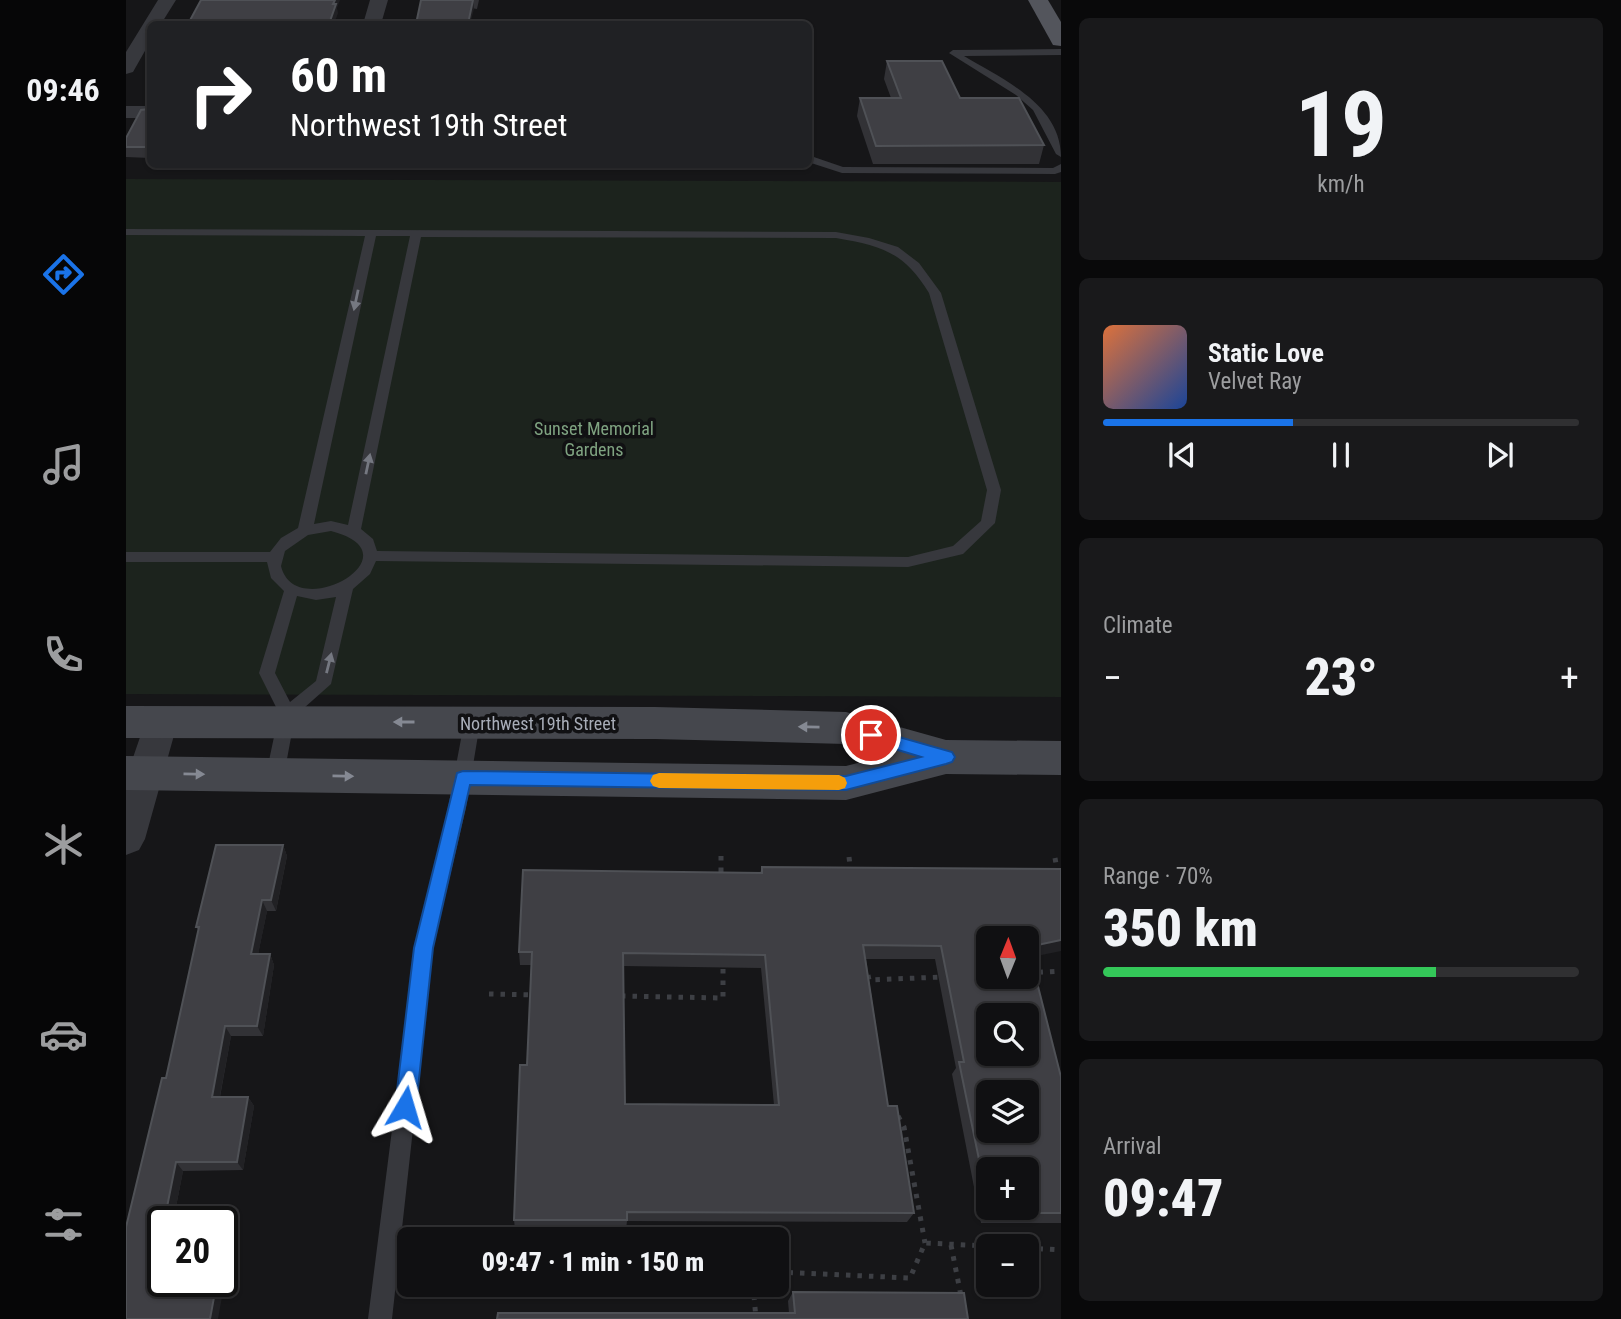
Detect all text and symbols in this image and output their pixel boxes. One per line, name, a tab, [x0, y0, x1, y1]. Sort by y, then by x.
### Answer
text: 60 m	[290, 47, 387, 104]
icon: right	[175, 49, 266, 140]
text: 09:46	[26, 71, 100, 109]
text: 19	[1295, 72, 1387, 178]
text: Northwest 19th Street	[290, 106, 567, 144]
text: km/h	[1317, 171, 1365, 198]
icon: directions	[39, 250, 88, 299]
one-way arrow	[351, 289, 362, 311]
text: Static Love	[1208, 338, 1324, 368]
text: Velvet Ray	[1208, 368, 1302, 395]
park label: Sunset Memorial Gardens	[534, 418, 654, 460]
icon: previous	[1163, 436, 1201, 474]
icon: pause	[1322, 436, 1360, 474]
icon: next	[1481, 436, 1519, 474]
icon: music	[39, 440, 88, 489]
one-way arrow	[362, 453, 373, 475]
text: Climate	[1103, 612, 1173, 639]
icon: phone	[39, 630, 88, 679]
text: 23°	[1304, 647, 1378, 708]
one-way arrow	[324, 651, 335, 673]
text: −	[1103, 656, 1122, 700]
text: +	[1560, 656, 1579, 700]
pin	[841, 705, 901, 765]
street label: Northwest 19th Street	[460, 713, 616, 734]
one-way arrow	[393, 716, 415, 728]
icon: arrive	[852, 716, 890, 754]
one-way arrow	[797, 721, 819, 733]
one-way arrow	[183, 768, 205, 780]
one-way arrow	[332, 770, 354, 782]
icon: climate	[39, 820, 88, 869]
text: Range · 70%	[1103, 863, 1213, 890]
text: 350 km	[1103, 898, 1258, 959]
north arrow	[976, 926, 1040, 989]
map controls	[976, 926, 1039, 1297]
button: search	[976, 1003, 1039, 1066]
icon: car	[39, 1010, 88, 1059]
position arrow	[368, 1070, 442, 1144]
button: layers	[976, 1080, 1039, 1143]
text: Arrival	[1103, 1133, 1162, 1160]
button: +	[976, 1157, 1039, 1220]
text: 09:47	[1103, 1168, 1223, 1229]
icon: filters	[39, 1200, 88, 1249]
speed limit sign: 20	[147, 1206, 238, 1297]
button: −	[976, 1234, 1039, 1297]
text: 09:47 · 1 min · 150 m	[482, 1247, 704, 1277]

